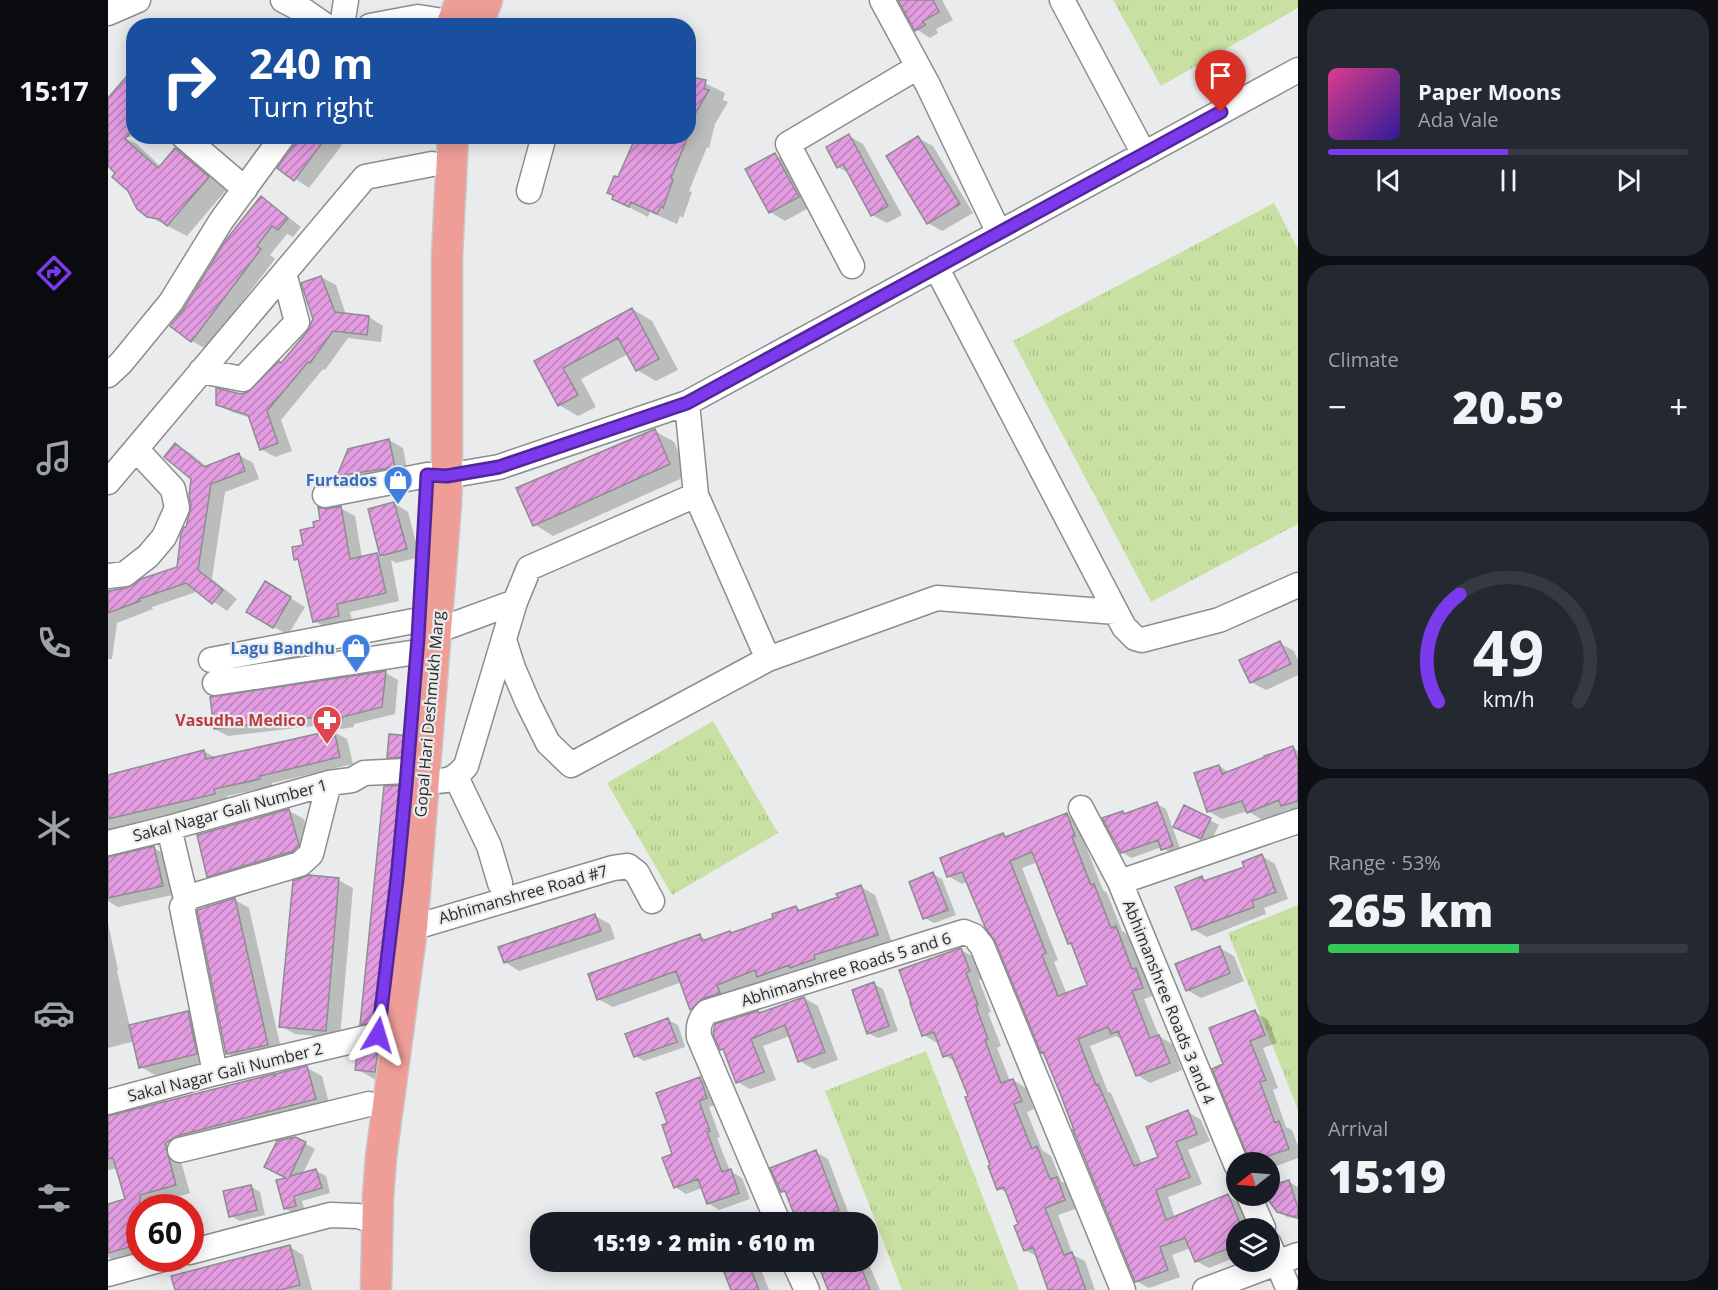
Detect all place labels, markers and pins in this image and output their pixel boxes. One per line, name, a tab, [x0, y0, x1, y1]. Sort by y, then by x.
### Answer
pin	[1195, 50, 1246, 112]
shop icon: Furtados	[382, 464, 414, 506]
place label: Furtados	[306, 469, 377, 491]
shop icon: Lagu Bandhu	[340, 632, 372, 674]
place label: Lagu Bandhu	[231, 637, 335, 659]
pharmacy icon: Vasudha Medico	[311, 704, 343, 746]
place label: Vasudha Medico	[175, 709, 306, 731]

